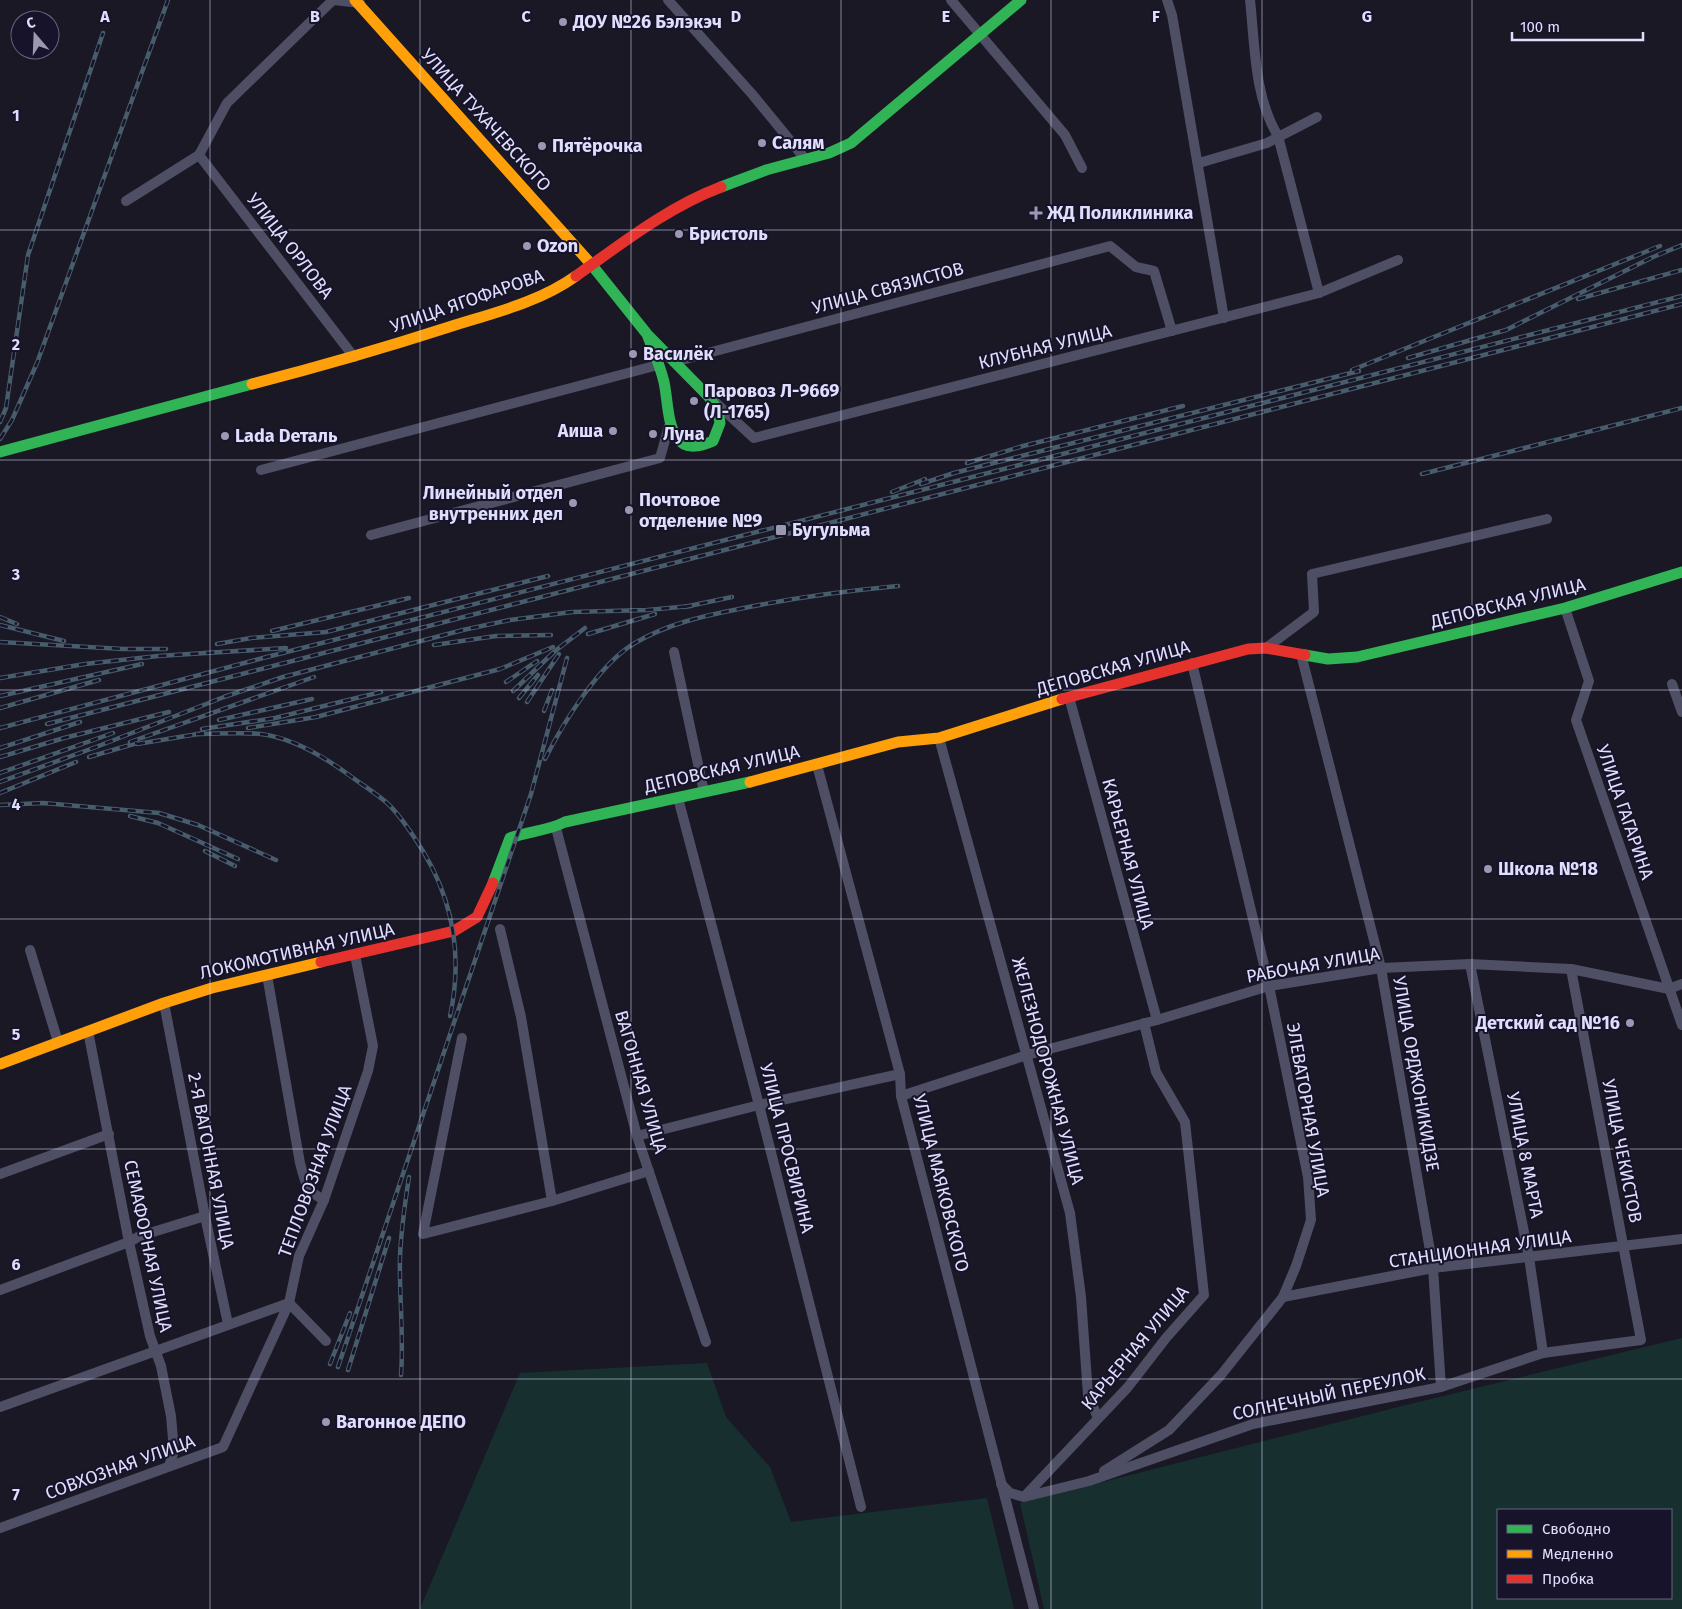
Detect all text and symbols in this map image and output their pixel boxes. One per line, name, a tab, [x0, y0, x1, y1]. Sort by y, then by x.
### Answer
text: A	[99, 7, 110, 26]
text: B	[310, 7, 320, 26]
text: C	[521, 7, 531, 26]
text: D	[731, 7, 741, 26]
text: E	[942, 7, 950, 26]
text: F	[1152, 7, 1160, 26]
text: G	[1362, 7, 1372, 26]
north arrow	[10, 10, 60, 60]
scale bar	[1512, 10, 1643, 42]
place label: ДОУ №26 Бэлэкэч	[572, 11, 722, 33]
text: С	[24, 14, 38, 33]
marker: ДОУ №26 Бэлэкэч	[557, 16, 569, 28]
text: 100 m	[1520, 18, 1560, 36]
street label: УЛИЦА ТУХАЧЕВСКОГО	[416, 44, 556, 196]
text: 1	[12, 106, 20, 125]
place label: Салям	[772, 132, 824, 154]
place label: Пятёрочка	[552, 135, 643, 157]
marker: Салям	[756, 137, 768, 149]
marker: Пятёрочка	[536, 140, 548, 152]
street label: УЛИЦА ОРЛОВА	[242, 189, 338, 304]
place label: ЖД Поликлиника	[1046, 202, 1194, 224]
marker: ЖД Поликлиника	[1029, 206, 1043, 220]
place label: Бристоль	[689, 223, 768, 245]
marker: Бристоль	[673, 228, 685, 240]
place label: Ozon	[537, 235, 578, 257]
marker: Ozon	[521, 240, 533, 252]
street label: УЛИЦА СВЯЗИСТОВ	[810, 257, 966, 319]
street label: УЛИЦА ЯГОФАРОВА	[387, 264, 547, 338]
street label: КЛУБНАЯ УЛИЦА	[976, 320, 1115, 374]
text: 2	[12, 335, 20, 354]
place label: Василёк	[643, 343, 713, 365]
marker: Василёк	[627, 348, 639, 360]
place label: Паровоз Л-9669 (Л-1765)	[704, 380, 839, 423]
marker: Паровоз Л-9669 (Л-1765)	[688, 395, 700, 407]
place label: Аиша	[557, 420, 603, 442]
place label: Луна	[663, 423, 705, 445]
place label: Lada Dеталь	[235, 425, 338, 447]
marker: Аиша	[607, 425, 619, 437]
marker: Луна	[647, 428, 659, 440]
marker: Lada Dеталь	[219, 430, 231, 442]
place label: Линейный отдел внутренних дел	[423, 482, 563, 525]
place label: Почтовое отделение №9	[639, 489, 762, 532]
marker: Линейный отдел внутренних дел	[567, 497, 579, 509]
marker: Почтовое отделение №9	[623, 504, 635, 516]
place label: Бугульма	[792, 519, 870, 541]
marker: Бугульма	[774, 523, 788, 537]
text: 3	[11, 565, 20, 584]
street label: ДЕПОВСКАЯ УЛИЦА	[1427, 573, 1588, 633]
street label: ДЕПОВСКАЯ УЛИЦА	[1033, 635, 1193, 701]
street label: ДЕПОВСКАЯ УЛИЦА	[641, 740, 802, 798]
street label: УЛИЦА ГАГАРИНА	[1592, 742, 1659, 883]
street label: КАРЬЕРНАЯ УЛИЦА	[1097, 776, 1159, 933]
text: 4	[11, 795, 21, 814]
place label: Школа №18	[1498, 858, 1598, 880]
marker: Школа №18	[1482, 863, 1494, 875]
street label: ЛОКОМОТИВНАЯ УЛИЦА	[197, 918, 397, 984]
street label: РАБОЧАЯ УЛИЦА	[1244, 942, 1382, 988]
street label: ЖЕЛЕЗНОДОРОЖНАЯ УЛИЦА	[1007, 955, 1089, 1188]
street label: УЛИЦА ОРДЖОНИКИДЗЕ	[1388, 975, 1444, 1173]
street label: ВАГОННАЯ УЛИЦА	[610, 1008, 672, 1157]
place label: Детский сад №16	[1475, 1012, 1620, 1034]
marker: Детский сад №16	[1624, 1017, 1636, 1029]
street label: ЭЛЕВАТОРНАЯ УЛИЦА	[1282, 1021, 1334, 1200]
text: 5	[12, 1025, 21, 1044]
street label: УЛИЦА ПРОСВИРИНА	[755, 1061, 819, 1236]
street label: 2-Я ВАГОННАЯ УЛИЦА	[183, 1071, 239, 1252]
street label: УЛИЦА ЧЕКИСТОВ	[1597, 1077, 1647, 1225]
street label: ТЕПЛОВОЗНАЯ УЛИЦА	[274, 1081, 357, 1260]
street label: УЛИЦА 8 МАРТА	[1502, 1090, 1548, 1221]
street label: УЛИЦА МАЯКОВСКОГО	[908, 1092, 974, 1274]
street label: СЕМАФОРНАЯ УЛИЦА	[119, 1158, 177, 1335]
street label: СТАНЦИОННАЯ УЛИЦА	[1387, 1225, 1573, 1273]
text: 6	[11, 1255, 21, 1274]
street label: КАРЬЕРНАЯ УЛИЦА	[1077, 1281, 1194, 1415]
street label: СОЛНЕЧНЫЙ ПЕРЕУЛОК	[1231, 1363, 1428, 1425]
place label: Вагонное ДЕПО	[336, 1411, 466, 1433]
marker: Вагонное ДЕПО	[320, 1416, 332, 1428]
street label: СОВХОЗНАЯ УЛИЦА	[42, 1429, 199, 1504]
text: 7	[12, 1485, 20, 1504]
legend	[1497, 1509, 1672, 1599]
text: Свободно	[1542, 1520, 1611, 1538]
text: Медленно	[1542, 1545, 1614, 1563]
text: Пробка	[1542, 1570, 1594, 1588]

